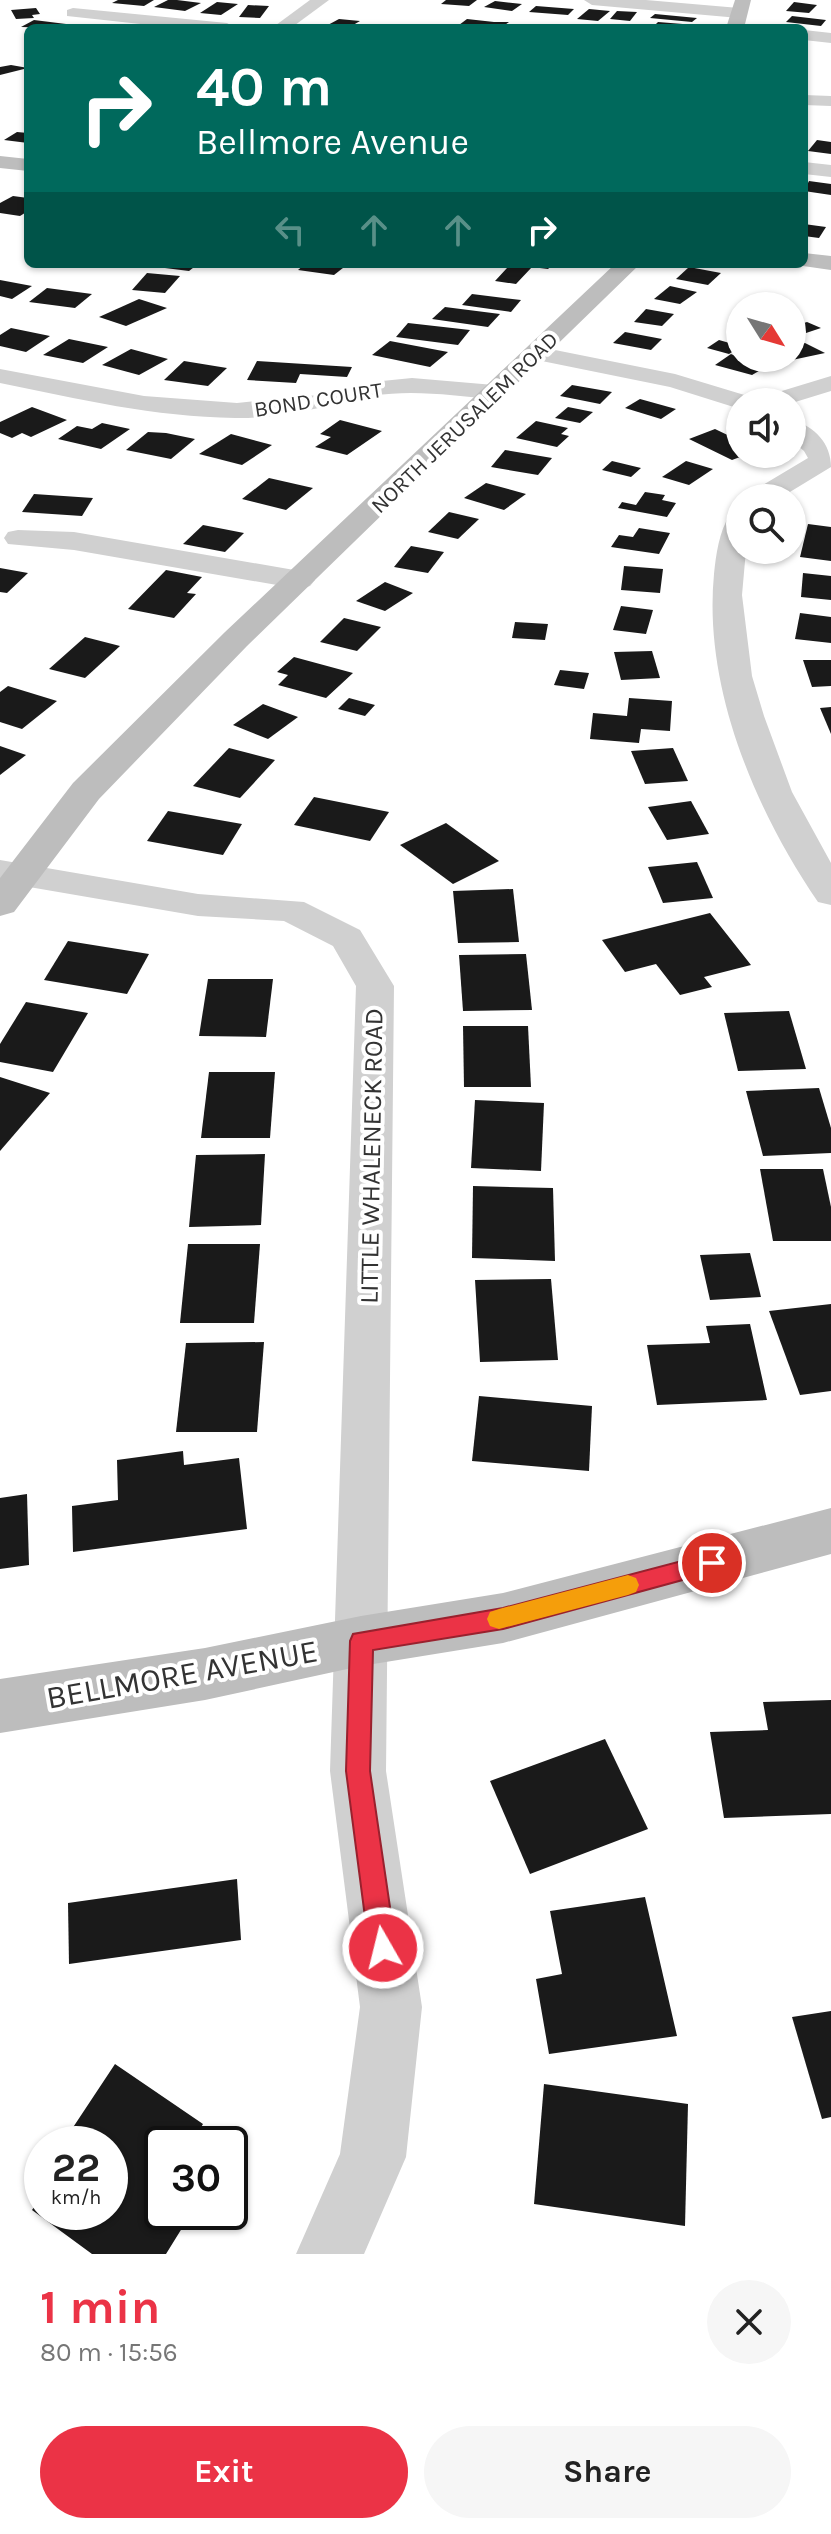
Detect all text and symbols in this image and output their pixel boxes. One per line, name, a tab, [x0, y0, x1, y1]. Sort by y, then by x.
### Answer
text: 40 m	[196, 54, 332, 119]
icon: right	[64, 56, 168, 160]
text: Bellmore Avenue	[196, 121, 469, 163]
icon: left	[268, 208, 312, 252]
icon: ahead	[352, 208, 396, 252]
icon: ahead	[436, 208, 480, 252]
icon: right	[520, 208, 564, 252]
north arrow	[726, 292, 806, 372]
map controls	[726, 292, 806, 564]
street label: NORTH JERUSALEM ROAD	[366, 327, 564, 519]
street label: BOND COURT	[252, 377, 384, 423]
button: sound	[726, 388, 806, 468]
button: search	[726, 484, 806, 564]
street label: LITTLE WHALENECK ROAD	[353, 1008, 390, 1304]
pin	[678, 1529, 746, 1597]
icon: arrive	[690, 1541, 734, 1585]
street label: BELLMORE AVENUE	[43, 1632, 321, 1717]
position arrow	[341, 1906, 425, 1990]
speed limit sign: 30	[144, 2126, 248, 2230]
text: 22	[52, 2144, 100, 2191]
text: km/h	[51, 2186, 101, 2209]
text: 1 min	[40, 2279, 160, 2335]
button: close	[707, 2280, 791, 2364]
text: 80 m · 15:56	[40, 2337, 178, 2368]
button: Exit	[40, 2426, 408, 2518]
button: Share	[424, 2426, 791, 2518]

